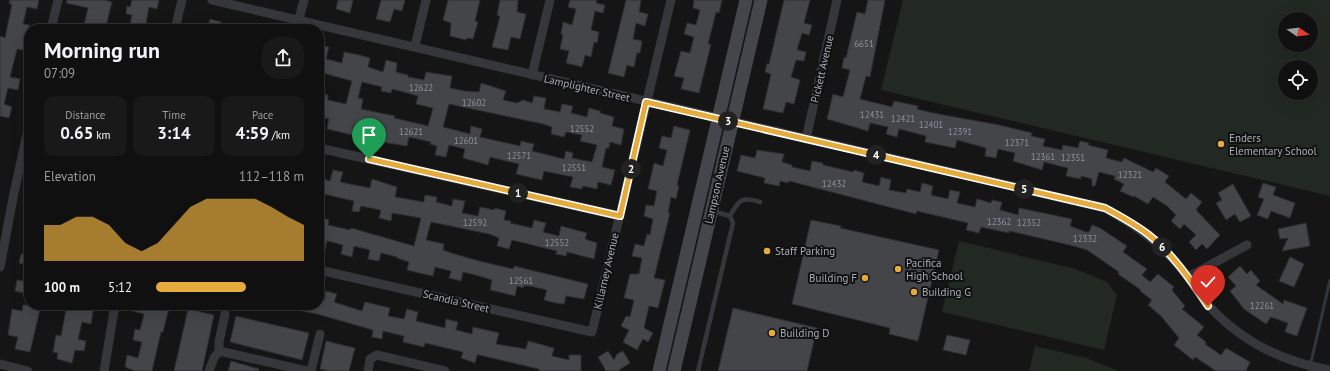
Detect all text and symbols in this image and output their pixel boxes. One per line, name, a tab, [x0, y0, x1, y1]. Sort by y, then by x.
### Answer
north arrow	[1278, 12, 1318, 52]
map controls	[1278, 12, 1318, 100]
street label: Pickett Avenue	[807, 33, 837, 104]
text: Morning run	[44, 36, 160, 64]
button: share	[262, 37, 304, 79]
house number: 6651	[854, 38, 874, 49]
button: locate	[1278, 60, 1318, 100]
text: 07:09	[44, 65, 75, 82]
street label: Lamplighter Street	[543, 71, 632, 105]
house number: 12622	[409, 82, 433, 93]
house number: 12602	[462, 97, 486, 108]
text: Distance	[65, 108, 105, 122]
text: Time	[162, 108, 186, 122]
text: Pace	[252, 108, 273, 122]
house number: 12431	[860, 109, 884, 120]
pin: 3	[718, 111, 738, 131]
house number: 12421	[891, 113, 915, 124]
text: 3	[725, 114, 731, 128]
pin	[352, 118, 386, 159]
house number: 12401	[919, 119, 943, 130]
text: 0.65	[60, 122, 93, 144]
text: 3:14	[157, 122, 191, 144]
text: 4:59	[235, 122, 269, 144]
house number: 12552	[570, 123, 594, 134]
icon: arrive	[358, 124, 380, 146]
house number: 12621	[399, 126, 423, 137]
house number: 12391	[948, 126, 972, 137]
text: km	[93, 128, 110, 142]
text: /km	[269, 128, 290, 142]
place label: Enders Elementary School	[1229, 131, 1317, 158]
house number: 12601	[454, 135, 478, 146]
house number: 12371	[1005, 137, 1029, 148]
marker: Enders Elementary School	[1216, 139, 1226, 149]
street label: Lampson Avenue	[701, 144, 733, 225]
pin: 4	[866, 145, 886, 165]
text: 4	[873, 148, 879, 162]
house number: 12571	[507, 150, 531, 161]
house number: 12361	[1031, 151, 1055, 162]
house number: 12351	[1061, 152, 1085, 163]
pin: 2	[621, 159, 641, 179]
house number: 12551	[562, 162, 586, 173]
text: 2	[628, 162, 634, 176]
text: Elevation	[44, 168, 96, 185]
text: 112–118 m	[239, 168, 304, 185]
house number: 12321	[1118, 169, 1142, 180]
house number: 12432	[822, 178, 846, 189]
pin: 5	[1014, 179, 1034, 199]
text: 5	[1021, 182, 1027, 196]
pin: 1	[508, 183, 528, 203]
text: 1	[515, 186, 521, 200]
house number: 12362	[987, 216, 1011, 227]
house number: 12592	[463, 217, 487, 228]
house number: 12352	[1017, 217, 1041, 228]
street label: Killarney Avenue	[590, 231, 622, 311]
house number: 12332	[1073, 233, 1097, 244]
house number: 12552	[545, 237, 569, 248]
pin: 6	[1152, 237, 1172, 257]
text: 6	[1159, 240, 1165, 254]
place label: Staff Parking	[775, 244, 835, 258]
marker: Staff Parking	[762, 246, 772, 256]
place label: Pacifica High School	[906, 256, 964, 283]
marker: Pacifica High School	[893, 264, 903, 274]
pin	[1191, 265, 1225, 306]
place label: Building F	[809, 271, 857, 285]
icon: check	[1197, 271, 1219, 293]
marker: Building F	[860, 273, 870, 283]
house number: 12561	[509, 275, 533, 286]
text: 100 m	[44, 279, 80, 296]
text: 5:12	[108, 279, 132, 296]
place label: Building G	[922, 285, 971, 299]
street label: Scandia Street	[421, 287, 491, 315]
marker: Building G	[909, 287, 919, 297]
house number: 12261	[1250, 300, 1274, 311]
place label: Building D	[780, 326, 829, 340]
marker: Building D	[767, 328, 777, 338]

